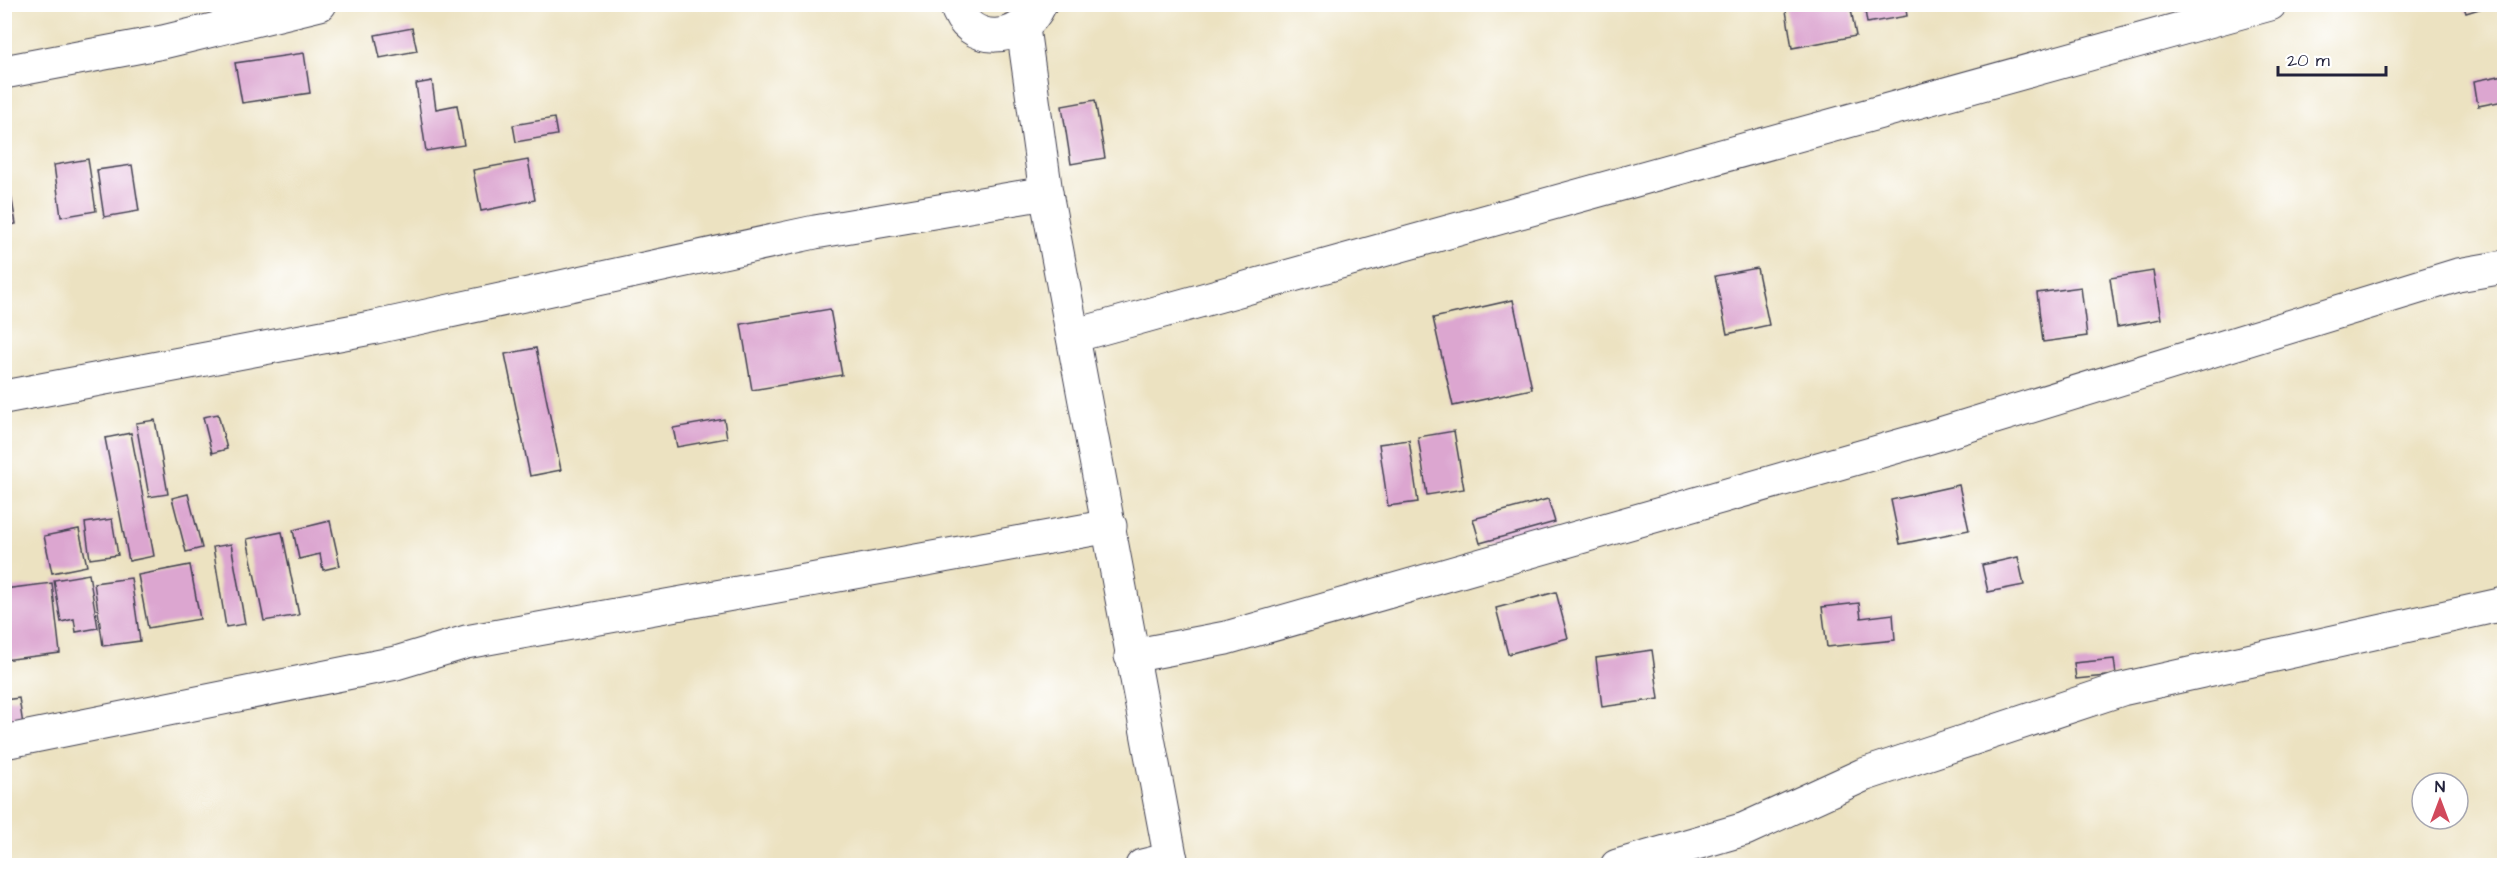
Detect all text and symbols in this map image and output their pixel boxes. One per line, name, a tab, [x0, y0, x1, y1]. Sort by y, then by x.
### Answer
scale bar	[2278, 39, 2386, 77]
text: 20 m	[2287, 48, 2330, 73]
north arrow	[2410, 771, 2470, 831]
text: N	[2435, 776, 2445, 798]

